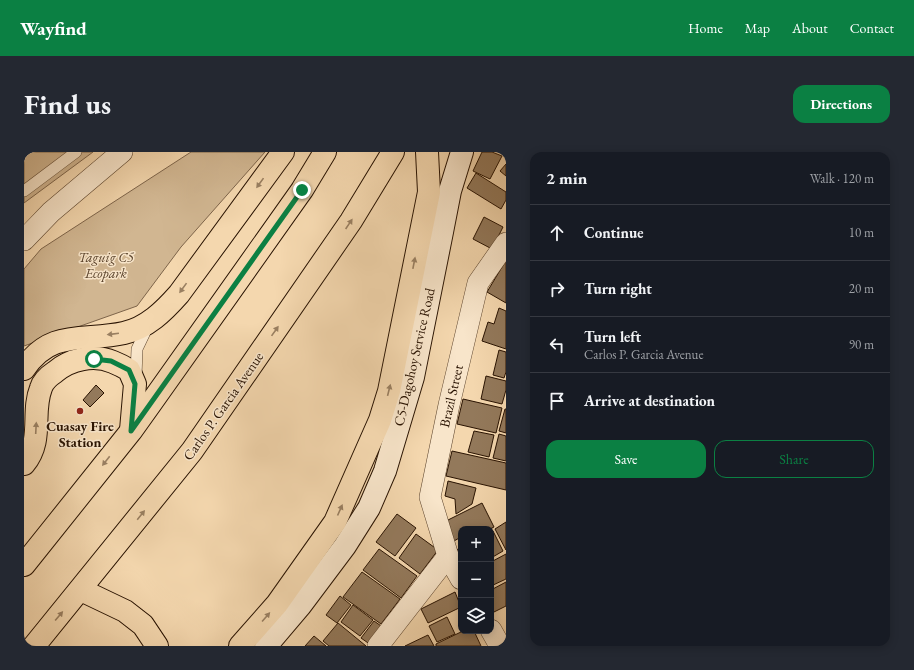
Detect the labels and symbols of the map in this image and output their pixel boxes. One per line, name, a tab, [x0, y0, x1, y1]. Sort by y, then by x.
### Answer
one-way arrow	[256, 178, 264, 189]
route end	[293, 181, 311, 199]
one-way arrow	[345, 219, 353, 229]
park label: Taguig C5 Ecopark	[78, 248, 135, 282]
one-way arrow	[412, 257, 418, 269]
one-way arrow	[179, 283, 187, 293]
street label: C5-Dagohoy Service Road	[389, 285, 439, 428]
one-way arrow	[271, 326, 279, 336]
one-way arrow	[107, 331, 119, 337]
street label: Carlos P. Garcia Avenue	[179, 348, 268, 464]
route start	[85, 350, 103, 368]
street label: Brazil Street	[435, 362, 467, 429]
one-way arrow	[386, 384, 392, 396]
marker: Cuasay Fire Station	[75, 406, 85, 416]
place label: Cuasay Fire Station	[46, 417, 114, 451]
one-way arrow	[33, 422, 40, 434]
one-way arrow	[102, 456, 111, 467]
one-way arrow	[337, 505, 343, 516]
one-way arrow	[136, 509, 145, 520]
one-way arrow	[54, 611, 63, 621]
one-way arrow	[261, 611, 270, 622]

